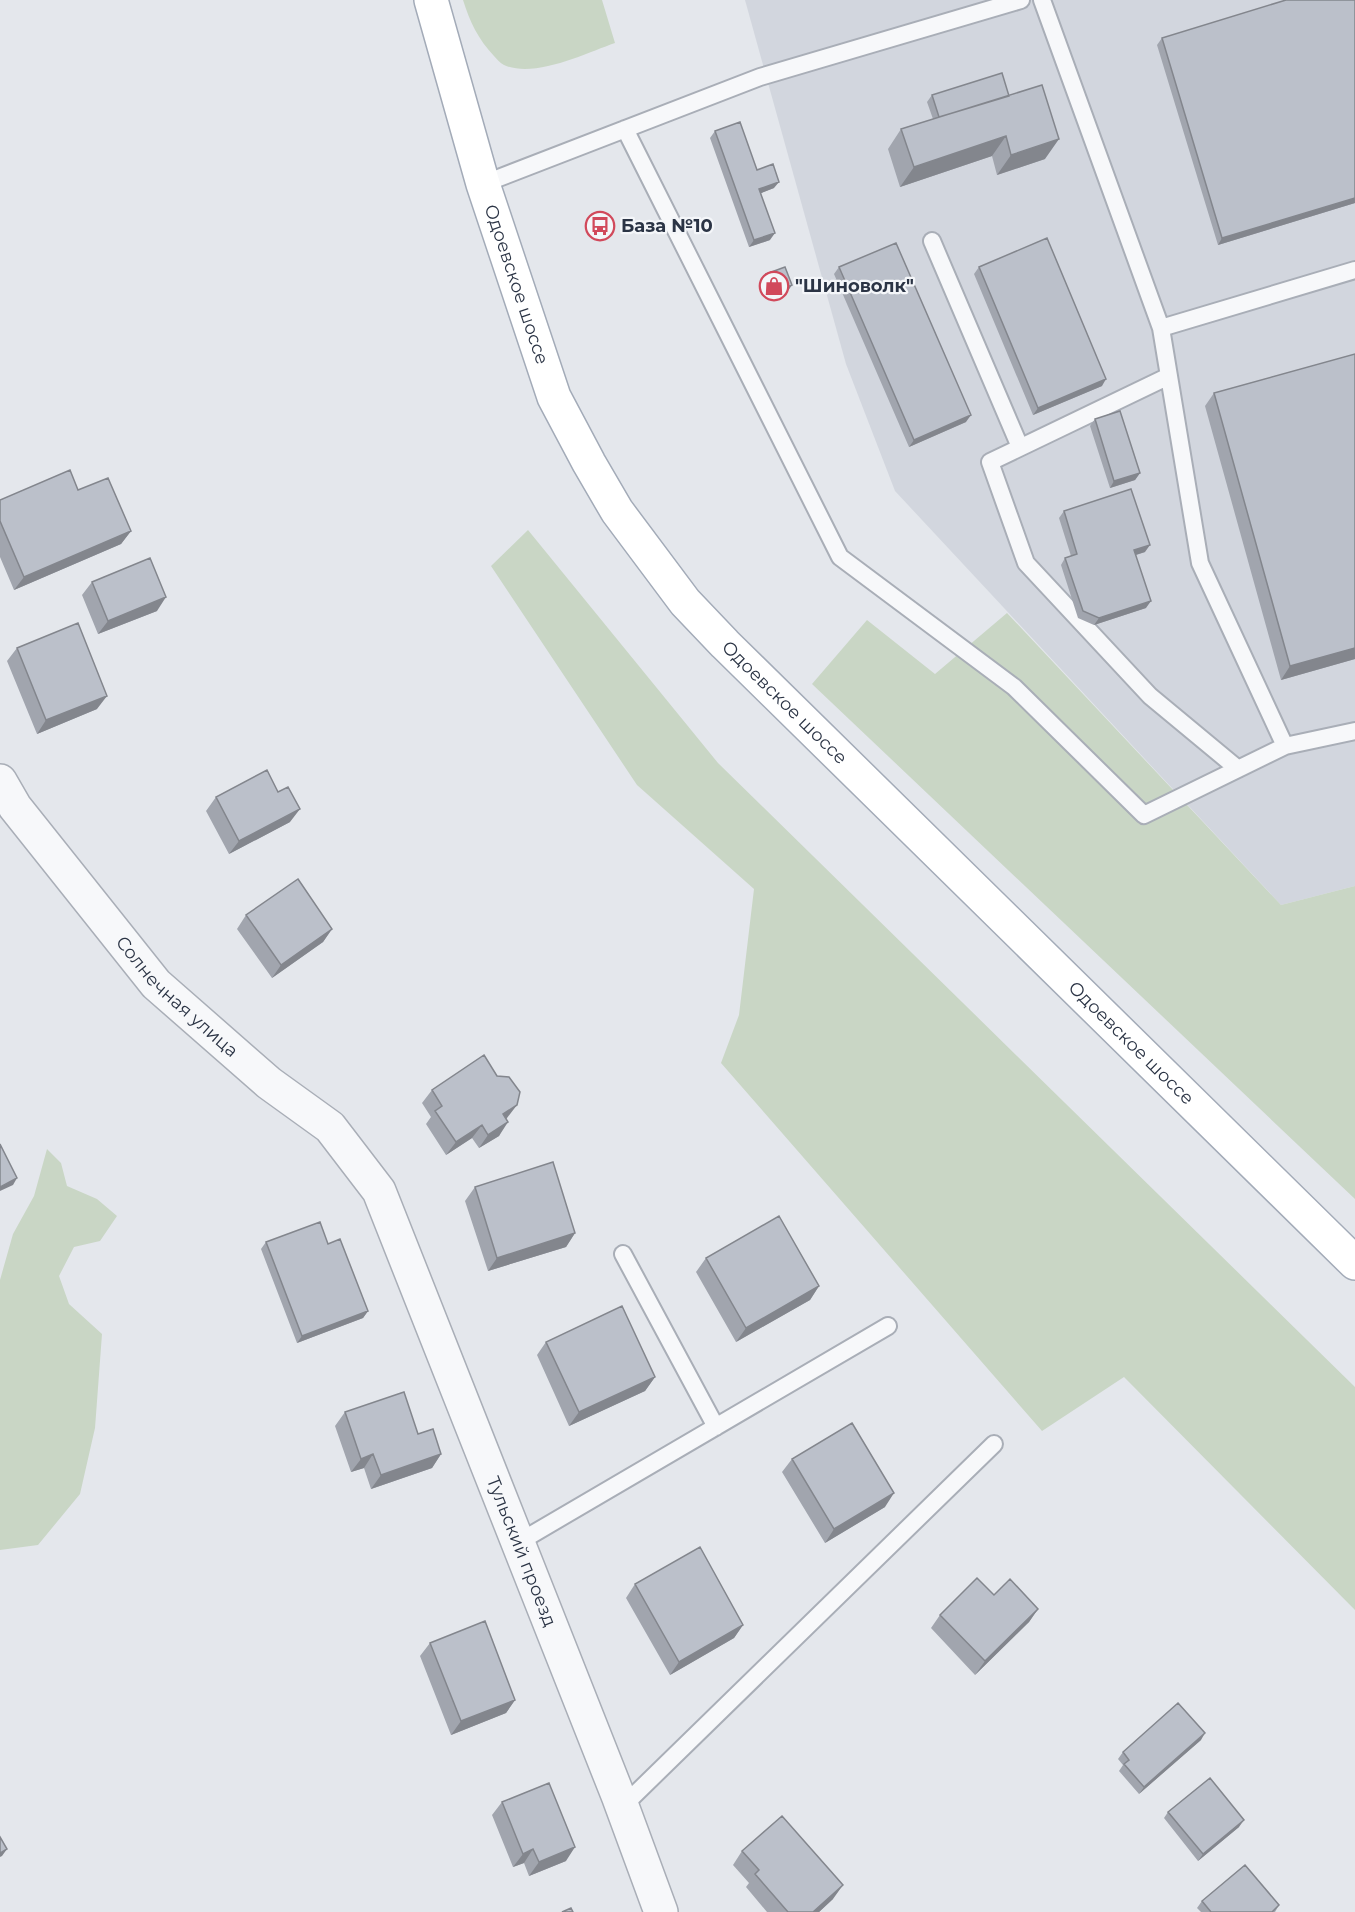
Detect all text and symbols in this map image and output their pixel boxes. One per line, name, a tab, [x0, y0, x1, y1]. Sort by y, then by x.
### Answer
street label: Одоевское шоссе	[480, 202, 553, 367]
bus stop icon: База №10	[584, 210, 616, 242]
place label: База №10	[621, 215, 713, 237]
shop icon: "Шиноволк"	[758, 270, 790, 302]
place label: "Шиноволк"	[795, 275, 914, 297]
street label: Одоевское шоссе	[717, 636, 852, 769]
street label: Солнечная улица	[111, 932, 243, 1062]
street label: Одоевское шоссе	[1064, 977, 1198, 1109]
street label: Тульский проезд	[482, 1473, 561, 1630]

